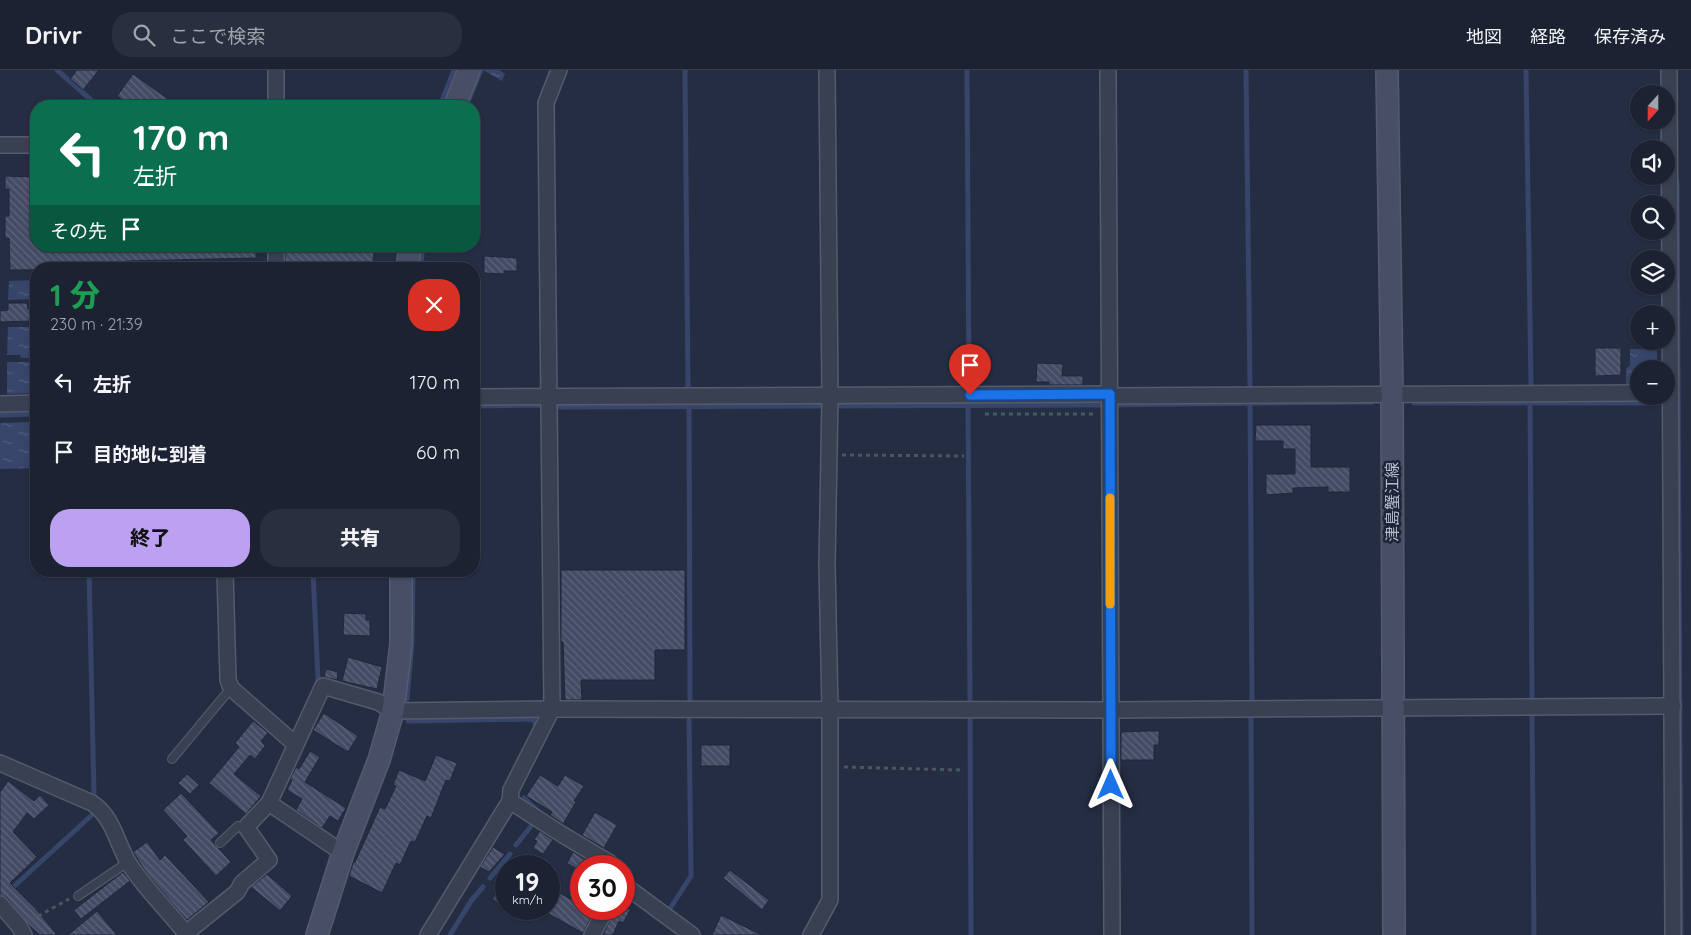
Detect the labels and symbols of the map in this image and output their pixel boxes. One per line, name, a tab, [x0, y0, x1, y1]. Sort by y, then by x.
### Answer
north arrow	[1630, 85, 1675, 130]
pin	[949, 344, 991, 395]
street label: 津島蟹江線	[1382, 462, 1402, 542]
position arrow	[1084, 758, 1136, 810]
speed limit sign: 30	[570, 855, 635, 920]

